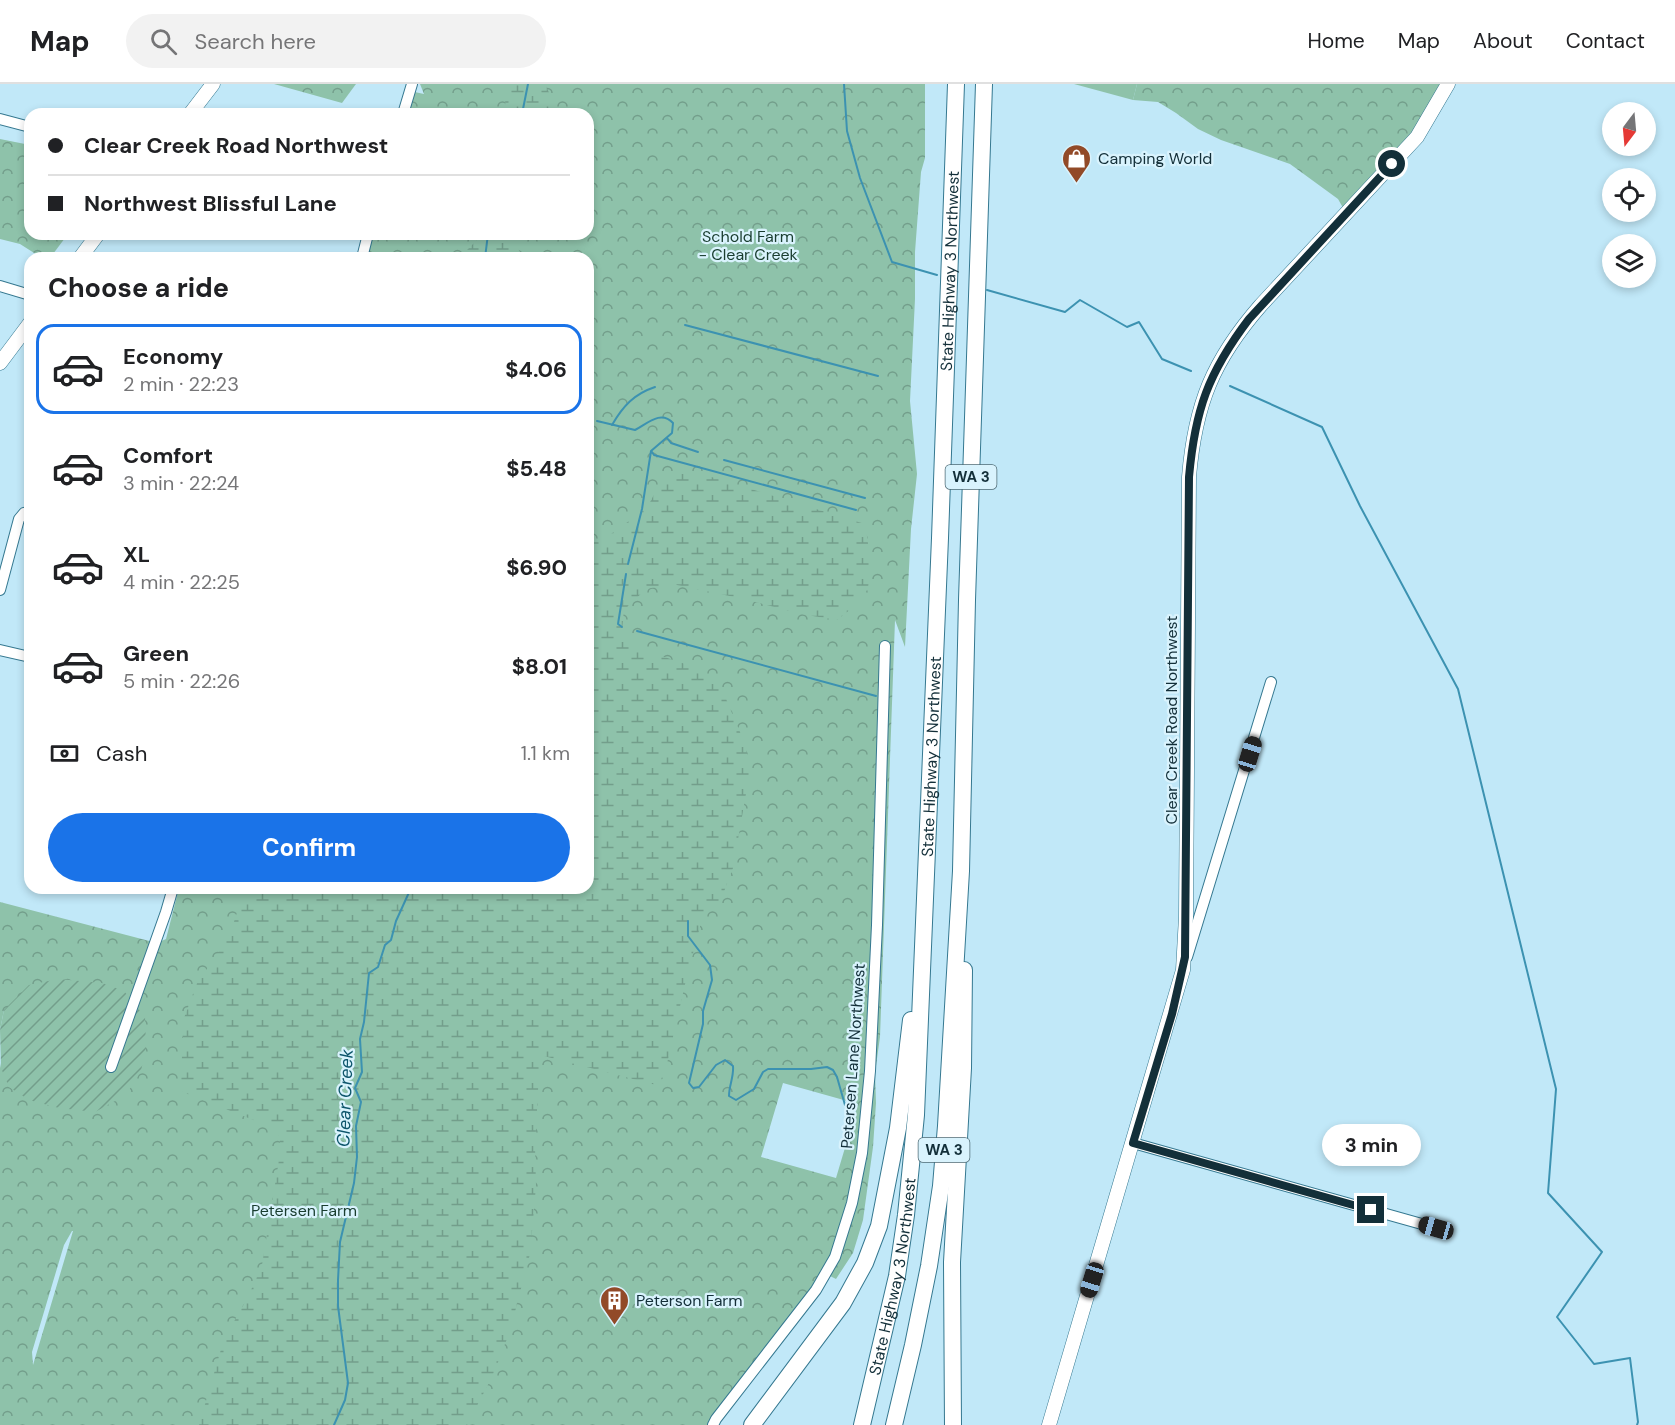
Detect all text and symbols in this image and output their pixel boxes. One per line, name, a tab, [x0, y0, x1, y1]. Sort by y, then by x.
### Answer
search box	[126, 14, 546, 68]
text: Map	[30, 23, 90, 60]
icon: search	[147, 25, 180, 58]
text: Search here	[195, 27, 316, 56]
text: Home	[1307, 27, 1365, 55]
text: Map	[1398, 27, 1440, 55]
text: About	[1473, 27, 1533, 55]
text: Contact	[1566, 27, 1645, 55]
north arrow	[1602, 102, 1656, 156]
map controls	[1602, 102, 1656, 288]
text: Clear Creek Road Northwest	[84, 131, 388, 160]
shop icon: Camping World	[1061, 142, 1093, 184]
place label: Camping World	[1098, 148, 1212, 169]
route start	[1378, 150, 1405, 177]
button: locate	[1602, 168, 1656, 222]
street label: State Highway 3 Northwest	[935, 170, 963, 371]
text: Northwest Blissful Lane	[84, 189, 337, 218]
park label: Schold Farm - Clear Creek	[698, 226, 798, 265]
button: layers	[1602, 234, 1656, 288]
text: Choose a ride	[48, 270, 229, 305]
icon: car	[51, 342, 105, 396]
text: Economy	[123, 342, 223, 371]
text: $4.06	[505, 355, 567, 384]
text: 2 min · 22:23	[123, 371, 239, 397]
icon: car	[51, 441, 105, 495]
text: Comfort	[123, 441, 213, 470]
text: $5.48	[506, 454, 567, 483]
road number: WA 3	[946, 465, 996, 489]
text: 3 min · 22:24	[123, 470, 239, 496]
icon: car	[51, 540, 105, 594]
text: XL	[123, 540, 150, 569]
text: $6.90	[506, 553, 567, 582]
text: 4 min · 22:25	[123, 569, 240, 595]
street label: Clear Creek Road Northwest	[1161, 616, 1182, 824]
icon: car	[51, 639, 105, 693]
text: Green	[123, 639, 189, 668]
text: $8.01	[512, 652, 567, 681]
street label: State Highway 3 Northwest	[916, 656, 946, 857]
text: 5 min · 22:26	[123, 668, 240, 694]
car	[1236, 734, 1264, 774]
icon: cash	[48, 737, 81, 770]
text: Cash	[96, 739, 147, 768]
text: 1.1 km	[521, 740, 570, 766]
button: Confirm	[48, 813, 570, 882]
street label: Petersen Lane Northwest	[836, 963, 870, 1149]
water label: Clear Creek	[331, 1048, 359, 1147]
callout: 3 min	[1322, 1123, 1420, 1165]
text: 3 min	[1345, 1132, 1398, 1158]
road number: WA 3	[918, 1138, 970, 1162]
street label: State Highway 3 Northwest	[864, 1177, 920, 1377]
route end	[1357, 1196, 1384, 1223]
park label: Petersen Farm	[251, 1200, 357, 1221]
car	[1416, 1214, 1456, 1242]
car	[1078, 1260, 1106, 1300]
building icon: Peterson Farm	[599, 1284, 631, 1326]
place label: Peterson Farm	[636, 1290, 743, 1311]

